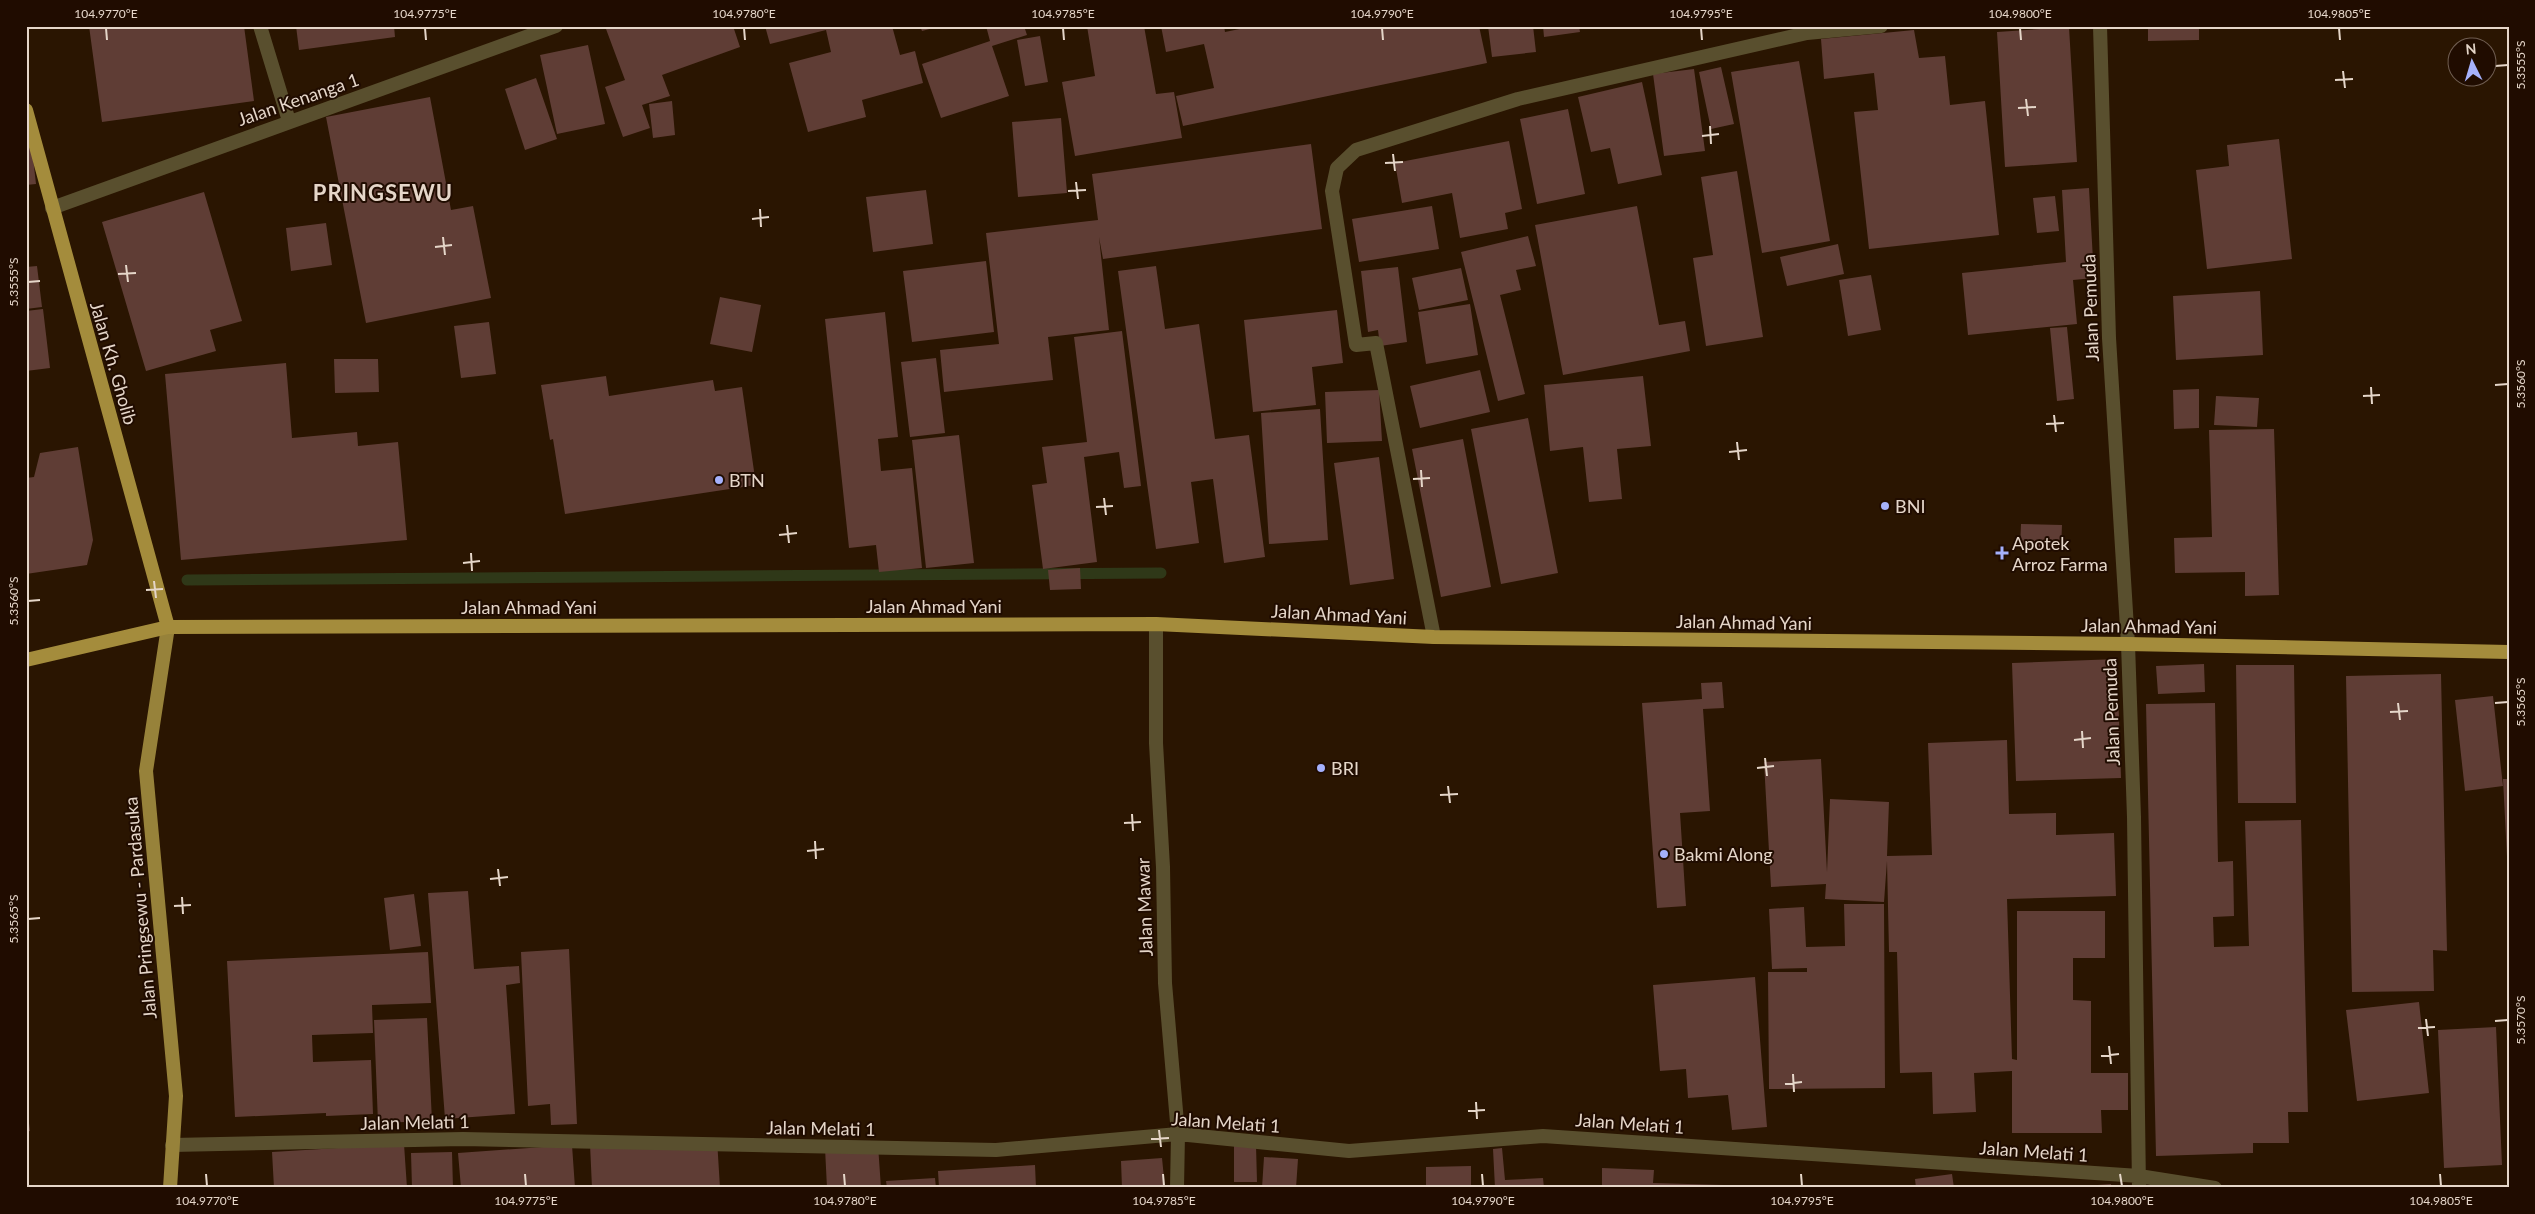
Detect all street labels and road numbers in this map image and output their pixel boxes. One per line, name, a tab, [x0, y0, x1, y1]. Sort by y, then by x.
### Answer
street label: Jalan Kenanga 1	[234, 68, 362, 130]
street label: Jalan Pemuda	[2077, 254, 2103, 362]
street label: Jalan Kh. Gholib	[86, 299, 142, 427]
street label: Jalan Ahmad Yani	[866, 595, 1002, 617]
street label: Jalan Ahmad Yani	[461, 596, 597, 618]
street label: Jalan Ahmad Yani	[1271, 599, 1407, 629]
street label: Jalan Ahmad Yani	[1676, 610, 1812, 634]
street label: Jalan Ahmad Yani	[2081, 614, 2217, 638]
street label: Jalan Pemuda	[2098, 658, 2124, 766]
street label: Jalan Pringsewu - Pardasuka	[119, 796, 161, 1020]
street label: Jalan Mawar	[1131, 857, 1157, 957]
street label: Jalan Melati 1	[1171, 1107, 1281, 1137]
street label: Jalan Melati 1	[1575, 1108, 1685, 1138]
street label: Jalan Melati 1	[360, 1110, 470, 1134]
street label: Jalan Melati 1	[766, 1116, 876, 1140]
street label: Jalan Melati 1	[1979, 1136, 2089, 1166]

